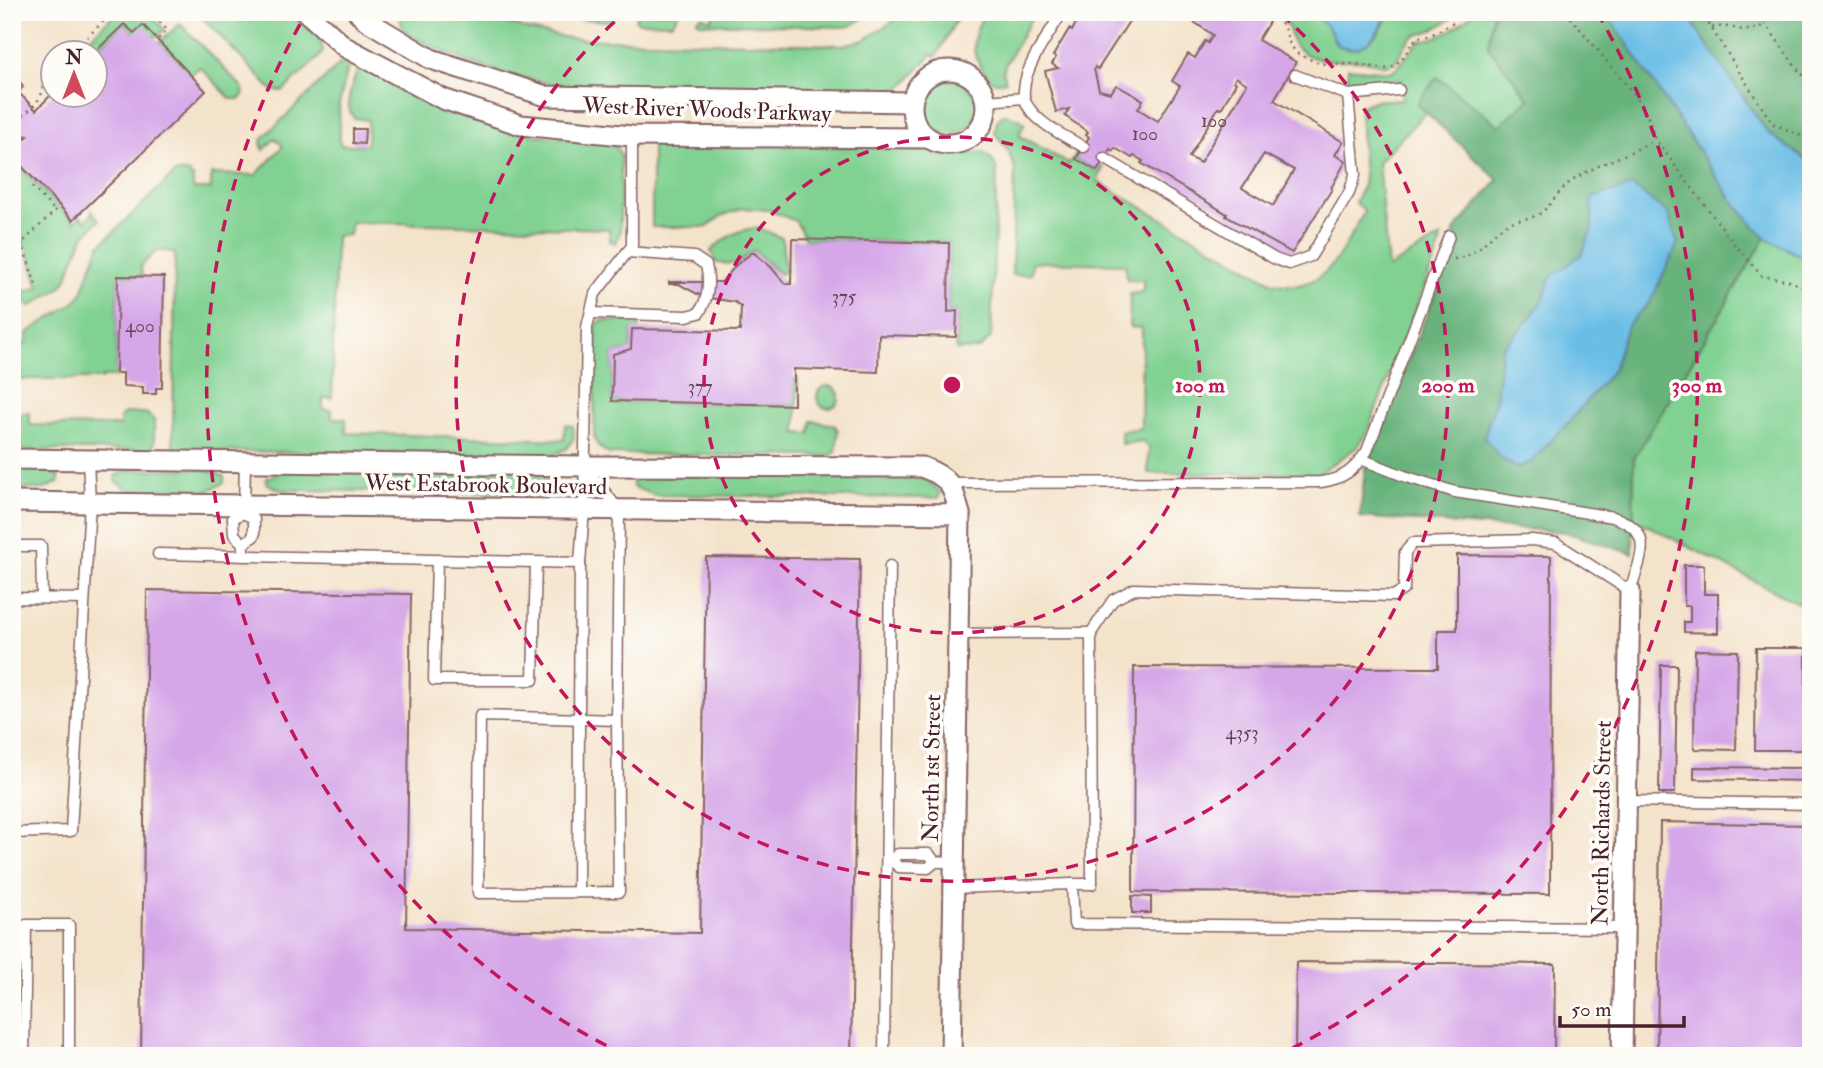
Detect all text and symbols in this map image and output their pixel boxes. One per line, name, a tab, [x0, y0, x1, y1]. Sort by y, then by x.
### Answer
north arrow	[38, 38, 108, 108]
text: N	[64, 46, 83, 70]
street label: West River Woods Parkway	[581, 91, 833, 128]
house number: 100	[1201, 109, 1227, 133]
house number: 100	[1132, 122, 1158, 146]
house number: 375	[832, 285, 857, 309]
house number: 400	[125, 314, 155, 338]
text: 100 m	[1175, 372, 1226, 399]
text: 200 m	[1422, 372, 1475, 399]
text: 300 m	[1672, 372, 1723, 399]
centre of rings	[940, 373, 964, 397]
house number: 377	[688, 375, 713, 399]
street label: West Estabrook Boulevard	[363, 468, 608, 501]
street label: North 1st Street	[916, 694, 947, 842]
street label: North Richards Street	[1585, 720, 1618, 926]
house number: 4353	[1225, 721, 1259, 745]
scale bar	[1560, 984, 1685, 1028]
text: 50 m	[1571, 996, 1612, 1023]

